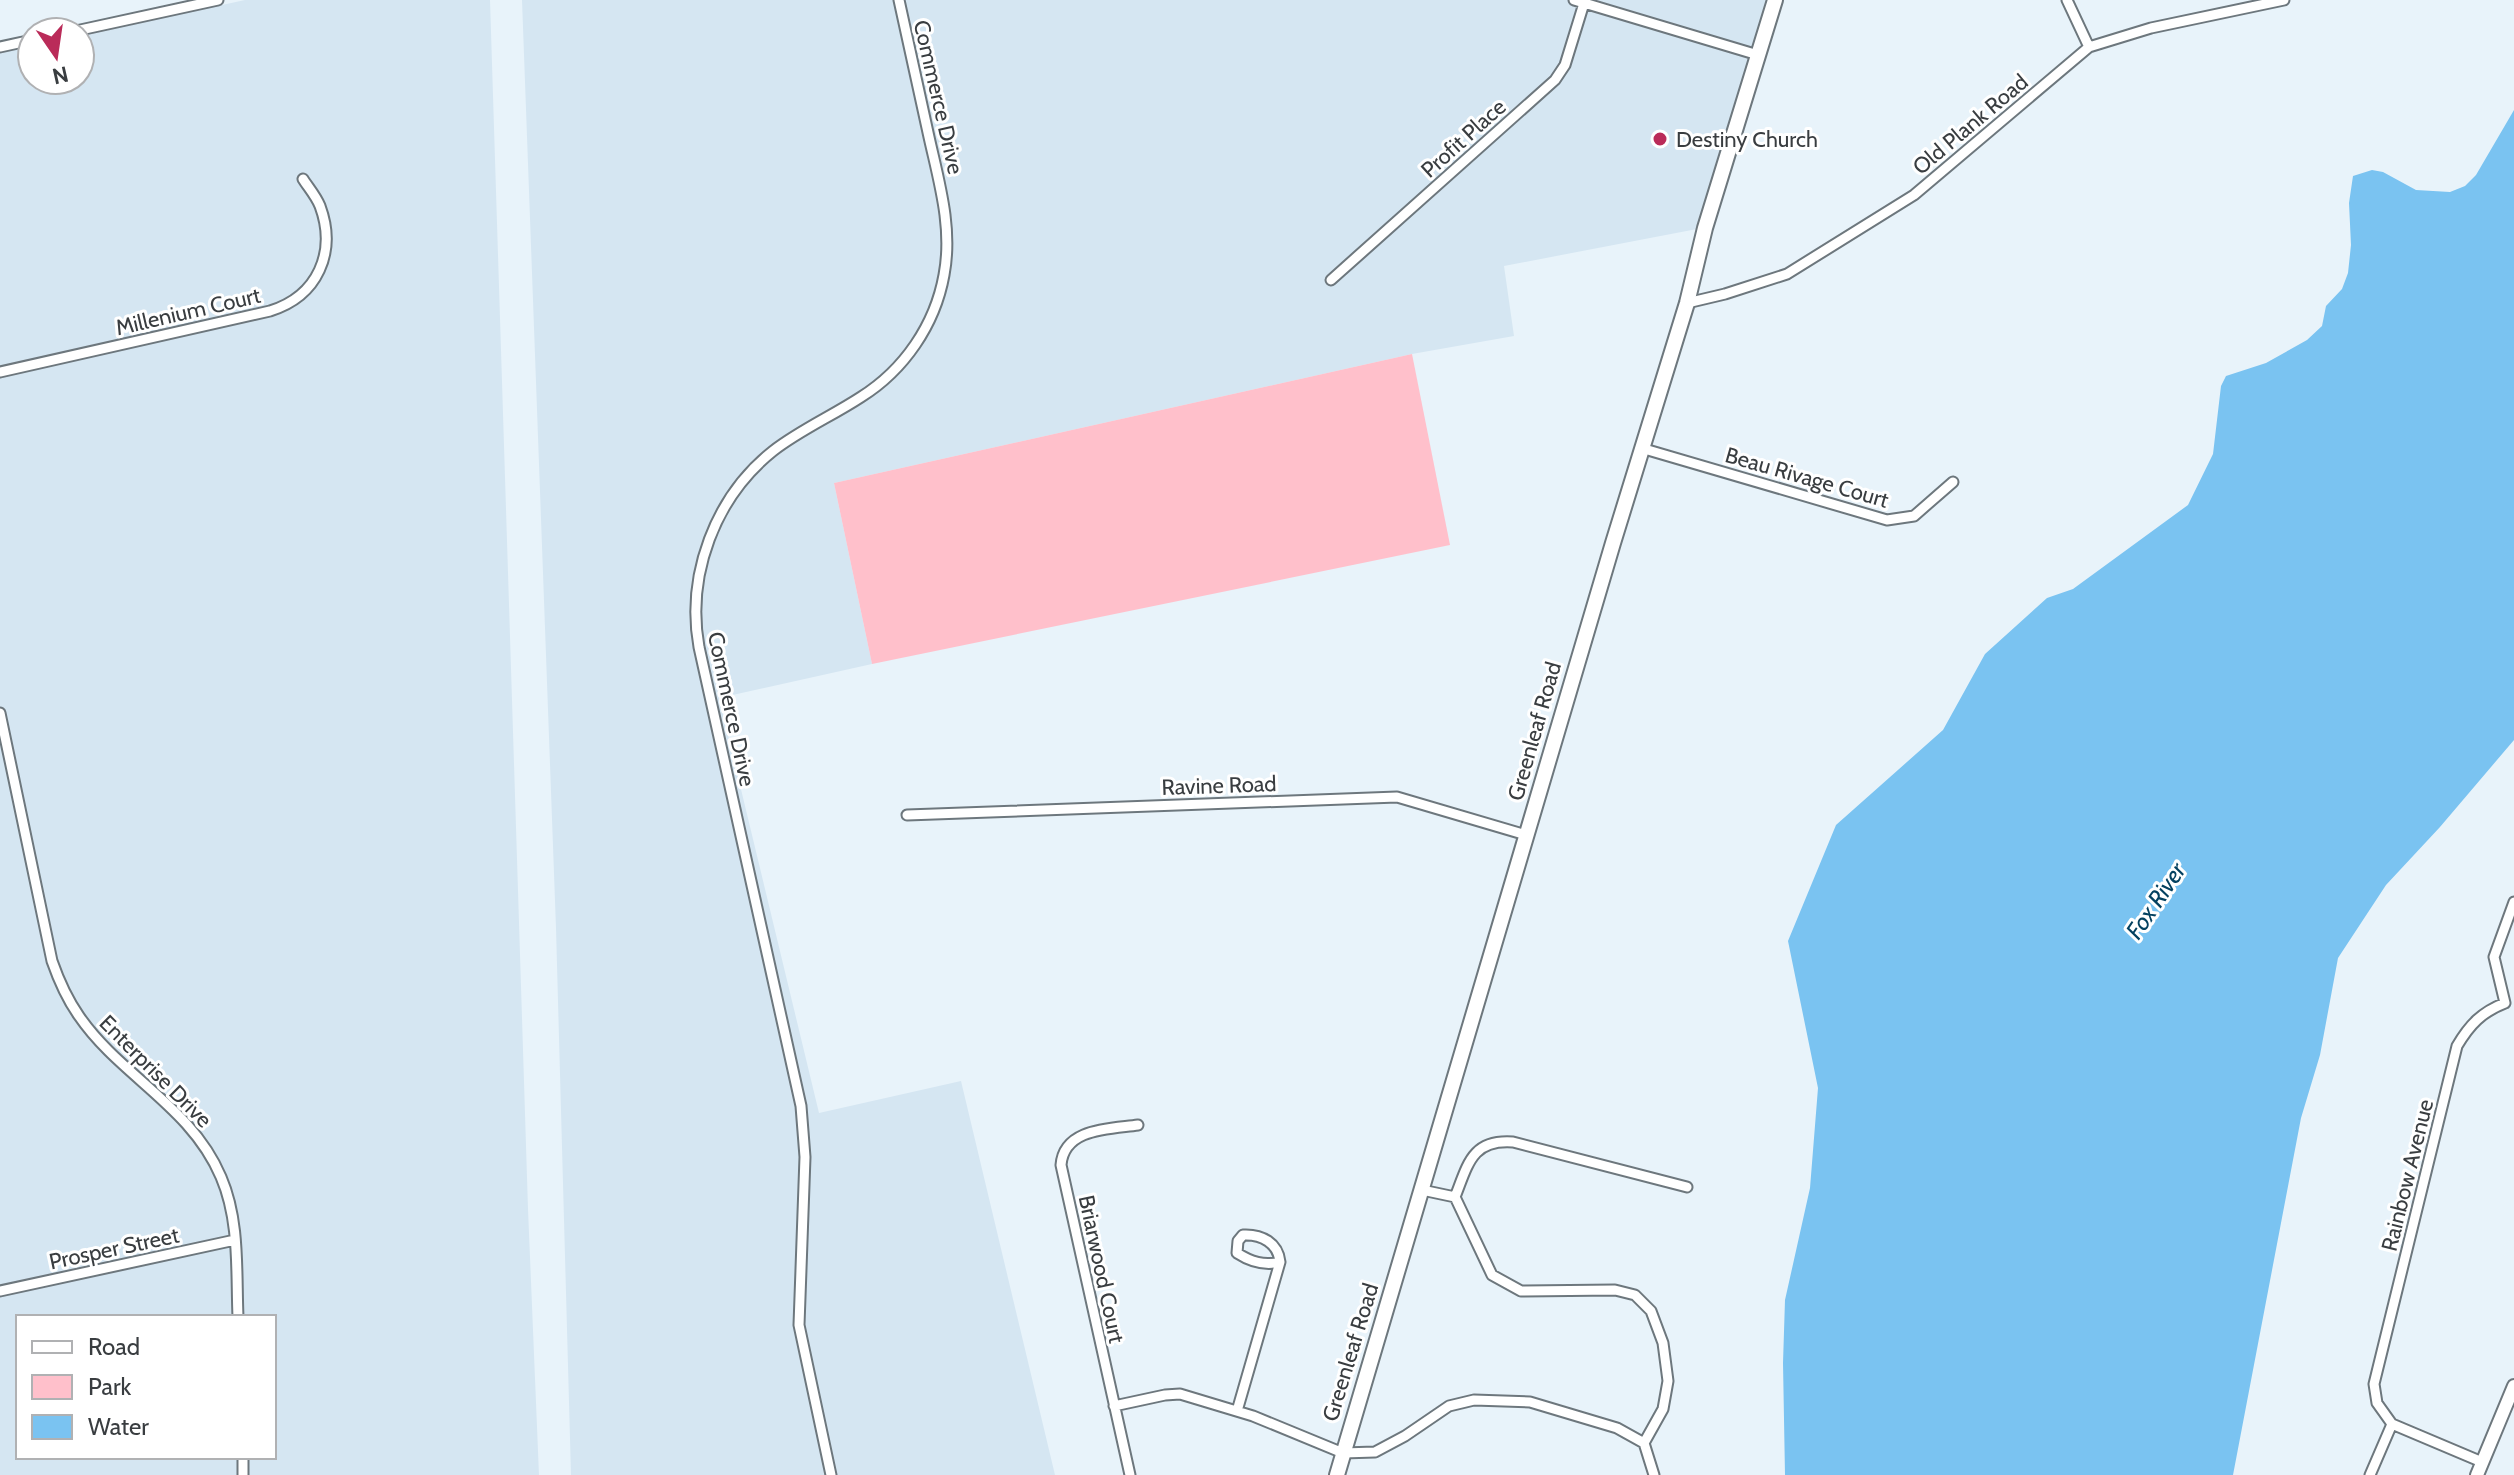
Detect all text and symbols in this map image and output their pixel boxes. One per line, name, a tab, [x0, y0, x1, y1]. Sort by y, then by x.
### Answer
north arrow	[16, 16, 96, 96]
street label: Commerce Drive	[908, 17, 969, 177]
text: N	[50, 60, 71, 90]
street label: Old Plank Road	[1907, 68, 2033, 180]
street label: Profit Place	[1415, 93, 1511, 183]
place label: Destiny Church	[1676, 126, 1818, 153]
marker: Destiny Church	[1651, 130, 1669, 148]
street label: Millenium Court	[113, 282, 264, 341]
street label: Beau Rivage Court	[1722, 441, 1892, 514]
street label: Commerce Drive	[702, 629, 761, 789]
street label: Greenleaf Road	[1502, 659, 1567, 804]
street label: Ravine Road	[1161, 770, 1277, 801]
water label: Fox River	[2120, 856, 2193, 944]
street label: Enterprise Drive	[94, 1009, 218, 1133]
street label: Rainbow Avenue	[2376, 1096, 2439, 1254]
street label: Briarwood Court	[1073, 1193, 1130, 1346]
street label: Prosper Street	[47, 1221, 182, 1275]
street label: Greenleaf Road	[1317, 1280, 1384, 1424]
legend	[16, 1315, 276, 1459]
text: Road	[88, 1332, 140, 1361]
text: Park	[88, 1372, 131, 1401]
text: Water	[88, 1412, 149, 1441]

